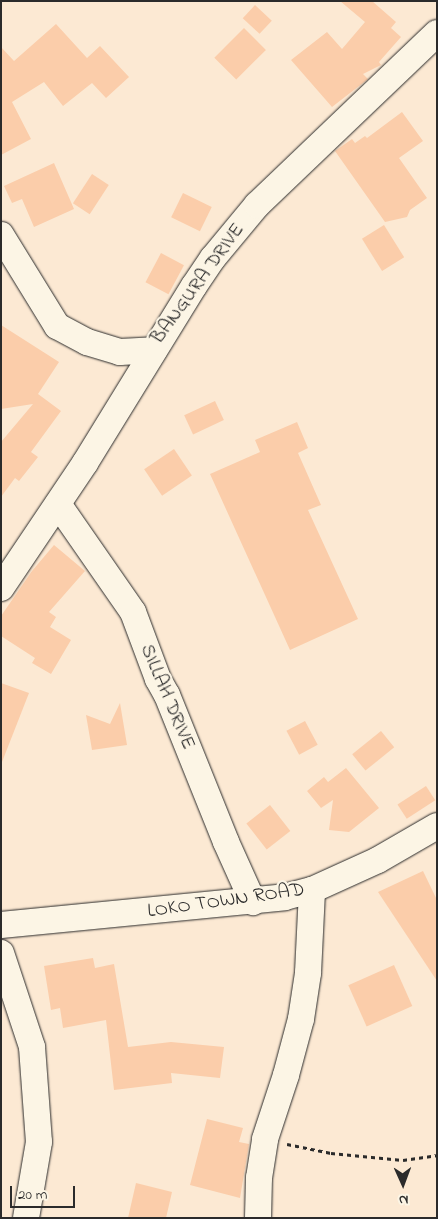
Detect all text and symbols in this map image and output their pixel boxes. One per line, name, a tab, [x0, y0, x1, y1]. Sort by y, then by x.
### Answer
street label: BANGURA DRIVE	[146, 219, 250, 349]
street label: SILLAH DRIVE	[134, 641, 200, 753]
street label: LOKO TOWN ROAD	[146, 878, 306, 924]
north arrow	[378, 1159, 428, 1209]
scale bar	[12, 1176, 78, 1208]
text: 20 m	[18, 1184, 47, 1206]
text: N	[398, 1189, 409, 1210]

